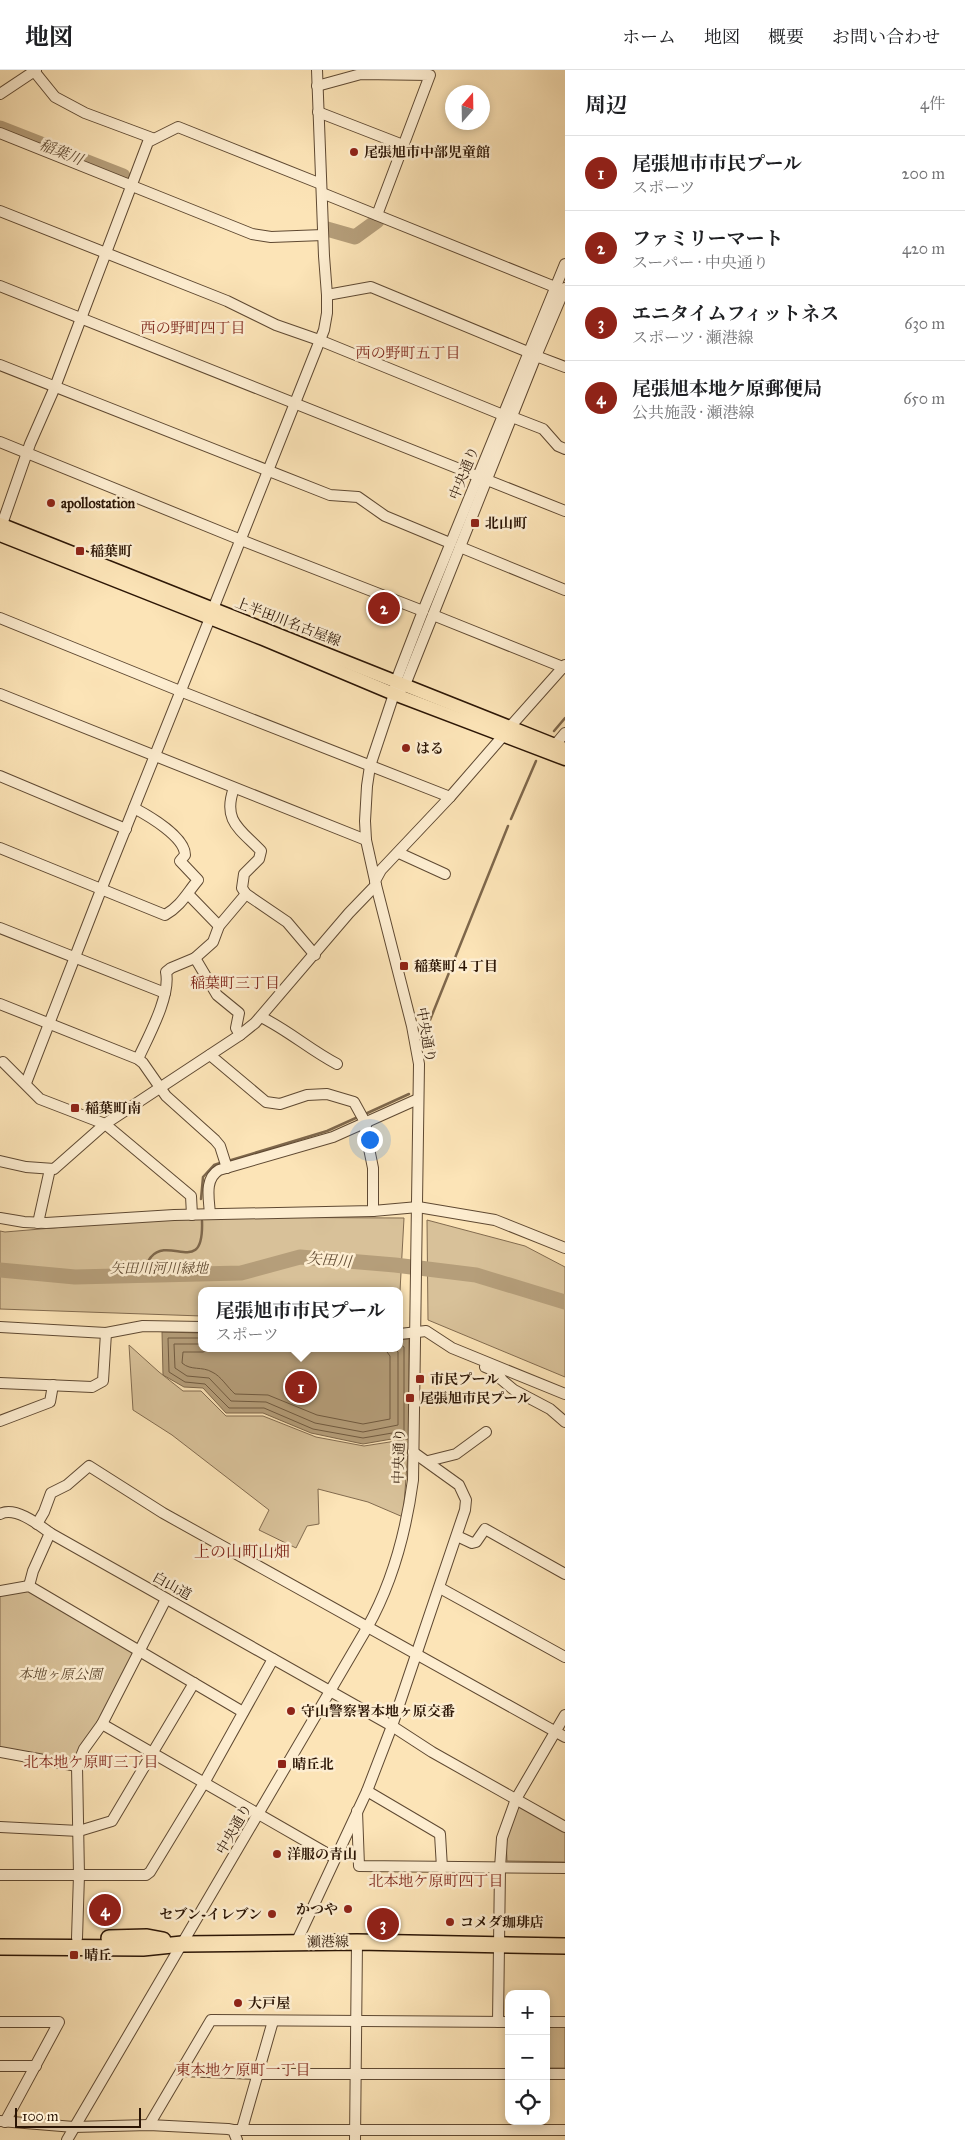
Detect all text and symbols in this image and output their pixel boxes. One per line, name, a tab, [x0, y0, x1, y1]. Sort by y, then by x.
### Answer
text: 地図	[25, 22, 73, 52]
text: ホーム	[622, 26, 676, 48]
text: 地図	[704, 26, 740, 48]
text: 概要	[768, 26, 804, 48]
text: お問い合わせ	[832, 26, 940, 48]
north arrow	[445, 85, 490, 130]
text: 周辺	[585, 92, 627, 118]
text: 4件	[920, 94, 945, 113]
water label: 稲葉川	[37, 135, 87, 170]
place label: 尾張旭市中部児童館	[364, 144, 490, 161]
marker: 尾張旭市中部児童館	[348, 146, 360, 158]
text: 尾張旭市市民プール	[632, 152, 802, 175]
text: 1	[598, 164, 604, 183]
text: 200 m	[902, 164, 945, 183]
text: スポーツ	[632, 178, 695, 197]
text: ファミリーマート	[632, 227, 784, 250]
text: 2	[597, 239, 605, 258]
text: 420 m	[902, 239, 945, 258]
text: スーパー · 中央通り	[632, 253, 769, 272]
text: エニタイムフィットネス	[632, 302, 839, 325]
text: 3	[598, 314, 604, 333]
text: 630 m	[904, 314, 945, 333]
district label: 西の野町四丁目	[140, 319, 246, 337]
text: スポーツ · 瀬港線	[632, 328, 754, 347]
district label: 西の野町五丁目	[355, 344, 461, 362]
text: 尾張旭本地ケ原郵便局	[632, 377, 822, 400]
text: 4	[597, 389, 605, 408]
text: 650 m	[903, 389, 945, 408]
text: 公共施設 · 瀬港線	[632, 403, 754, 422]
street label: 中央通り	[446, 444, 482, 502]
place label: apollostation	[61, 495, 136, 513]
marker: apollostation	[45, 497, 57, 509]
place label: 北山町	[485, 515, 528, 532]
marker: 北山町	[469, 517, 481, 529]
place label: 稲葉町	[90, 543, 133, 560]
marker: 稲葉町	[74, 545, 86, 557]
pin: 2	[368, 589, 400, 627]
street label: 上半田川名古屋線	[233, 594, 343, 650]
place label: はる	[416, 740, 444, 757]
marker: はる	[400, 742, 412, 754]
place label: 稲葉町４丁目	[414, 958, 498, 975]
marker: 稲葉町４丁目	[398, 960, 410, 972]
district label: 稲葉町三丁目	[190, 974, 280, 992]
street label: 中央通り	[413, 1006, 439, 1064]
place label: 稲葉町南	[85, 1100, 141, 1117]
marker: 稲葉町南	[69, 1102, 81, 1114]
your location	[357, 1127, 383, 1153]
water label: 矢田川	[306, 1249, 354, 1271]
park label: 矢田川河川緑地	[110, 1260, 210, 1277]
popup	[198, 1287, 403, 1352]
text: 尾張旭市市民プール	[215, 1299, 386, 1322]
text: スポーツ	[215, 1325, 279, 1344]
pin: 1	[285, 1368, 317, 1406]
place label: 市民プール	[430, 1371, 499, 1388]
marker: 市民プール	[414, 1373, 426, 1385]
place label: 尾張旭市民プール	[420, 1390, 531, 1407]
marker: 尾張旭市民プール	[404, 1392, 416, 1404]
street label: 中央通り	[390, 1428, 408, 1484]
district label: 上の山町山畑	[194, 1542, 290, 1561]
street label: 白山道	[150, 1568, 194, 1604]
park label: 本地ヶ原公園	[18, 1666, 104, 1683]
place label: 守山警察署本地ヶ原交番	[301, 1703, 455, 1720]
marker: 守山警察署本地ヶ原交番	[285, 1705, 297, 1717]
district label: 北本地ケ原町三丁目	[23, 1753, 159, 1771]
place label: 晴丘北	[292, 1756, 334, 1773]
marker: 晴丘北	[276, 1758, 288, 1770]
street label: 中央通り	[213, 1801, 255, 1857]
place label: 洋服の青山	[287, 1846, 357, 1863]
marker: 洋服の青山	[271, 1848, 283, 1860]
district label: 北本地ケ原町四丁目	[368, 1872, 504, 1890]
pin: 4	[89, 1891, 121, 1929]
place label: かつや	[296, 1901, 338, 1918]
marker: かつや	[342, 1903, 354, 1915]
pin: 3	[367, 1905, 399, 1943]
place label: セブン-イレブン	[159, 1906, 262, 1923]
marker: セブン-イレブン	[266, 1908, 278, 1920]
place label: コメダ珈琲店	[460, 1914, 544, 1931]
marker: コメダ珈琲店	[444, 1916, 456, 1928]
street label: 瀬港線	[307, 1933, 349, 1951]
place label: 晴丘	[84, 1947, 112, 1964]
marker: 晴丘	[68, 1949, 80, 1961]
map controls	[505, 1990, 550, 2125]
button: +	[505, 1990, 550, 2035]
place label: 大戸屋	[248, 1995, 290, 2012]
marker: 大戸屋	[232, 1997, 244, 2009]
button: −	[505, 2035, 550, 2080]
district label: 東本地ケ原町一丁目	[175, 2061, 311, 2079]
button: locate	[505, 2080, 550, 2125]
scale bar	[15, 2105, 141, 2128]
text: 100 m	[22, 2108, 59, 2125]

